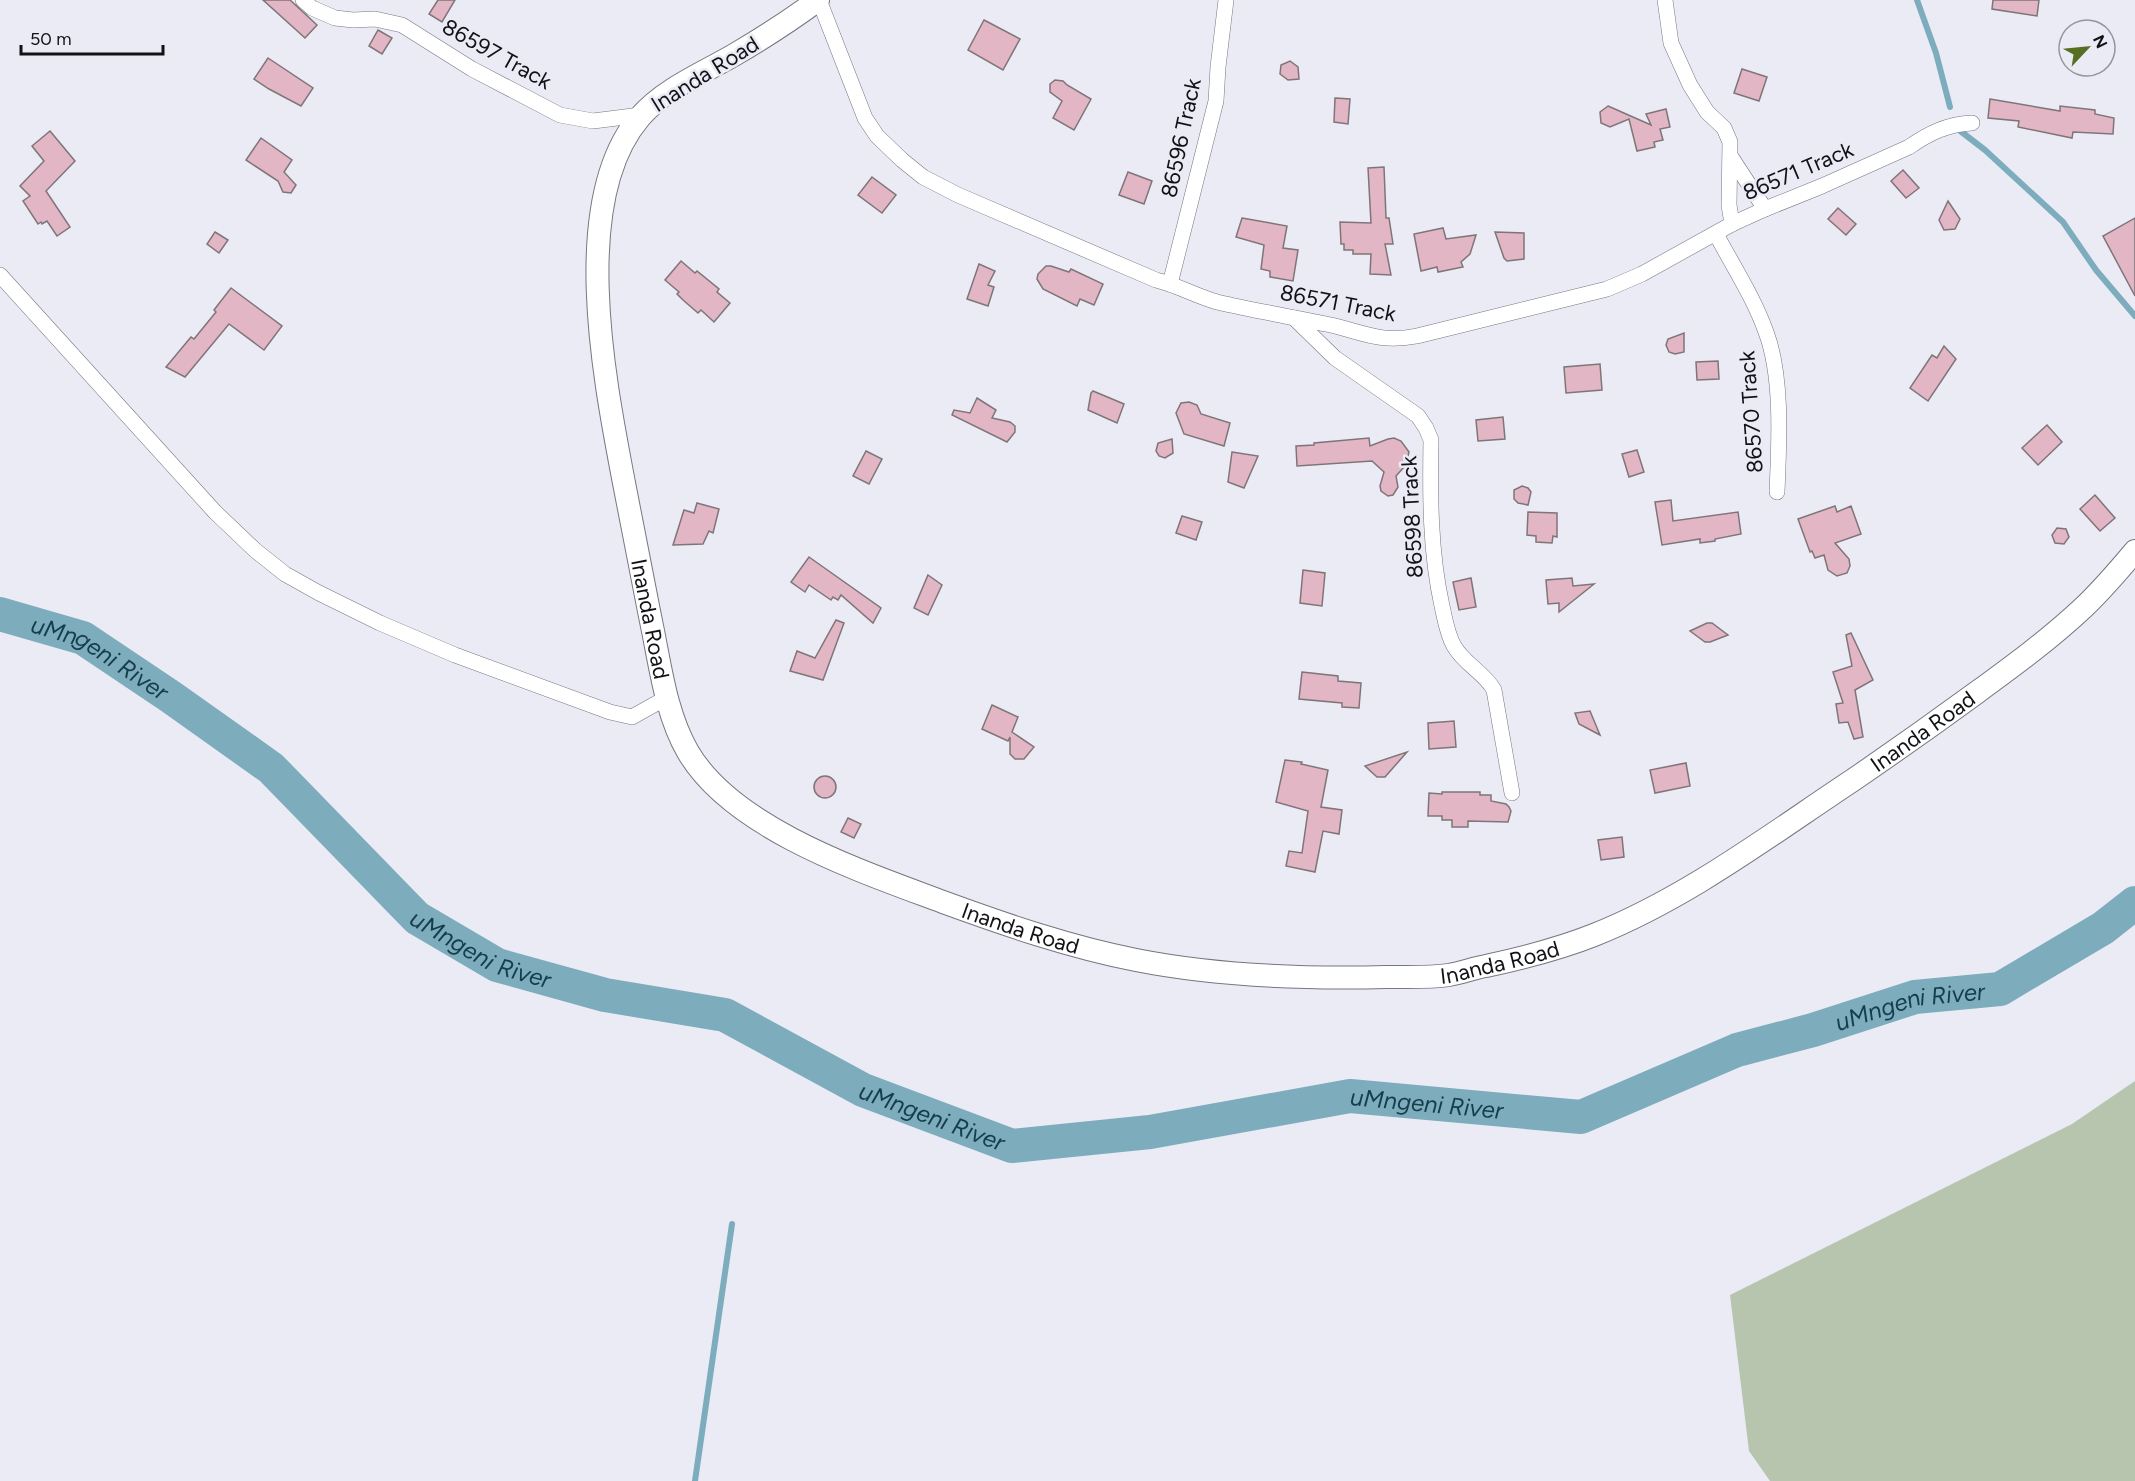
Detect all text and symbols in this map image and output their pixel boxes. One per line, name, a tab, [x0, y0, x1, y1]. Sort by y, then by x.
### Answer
street label: 86597 Track	[438, 13, 557, 95]
scale bar	[21, 18, 164, 56]
north arrow	[2057, 18, 2117, 78]
text: 50 m	[30, 28, 72, 50]
street label: Inanda Road	[646, 30, 764, 118]
text: N	[2089, 32, 2111, 51]
street label: 86596 Track	[1155, 76, 1207, 200]
street label: 86571 Track	[1739, 136, 1858, 206]
street label: 86571 Track	[1278, 279, 1398, 328]
street label: 86570 Track	[1733, 350, 1769, 474]
street label: 86598 Track	[1395, 455, 1429, 579]
street label: Inanda Road	[626, 556, 676, 681]
water label: uMngeni River	[28, 609, 175, 706]
street label: Inanda Road	[1865, 685, 1980, 778]
street label: Inanda Road	[958, 896, 1082, 960]
water label: uMngeni River	[405, 903, 555, 994]
street label: Inanda Road	[1439, 935, 1563, 990]
water label: uMngeni River	[1831, 976, 1987, 1036]
water label: uMngeni River	[855, 1076, 1010, 1157]
water label: uMngeni River	[1349, 1082, 1505, 1124]

